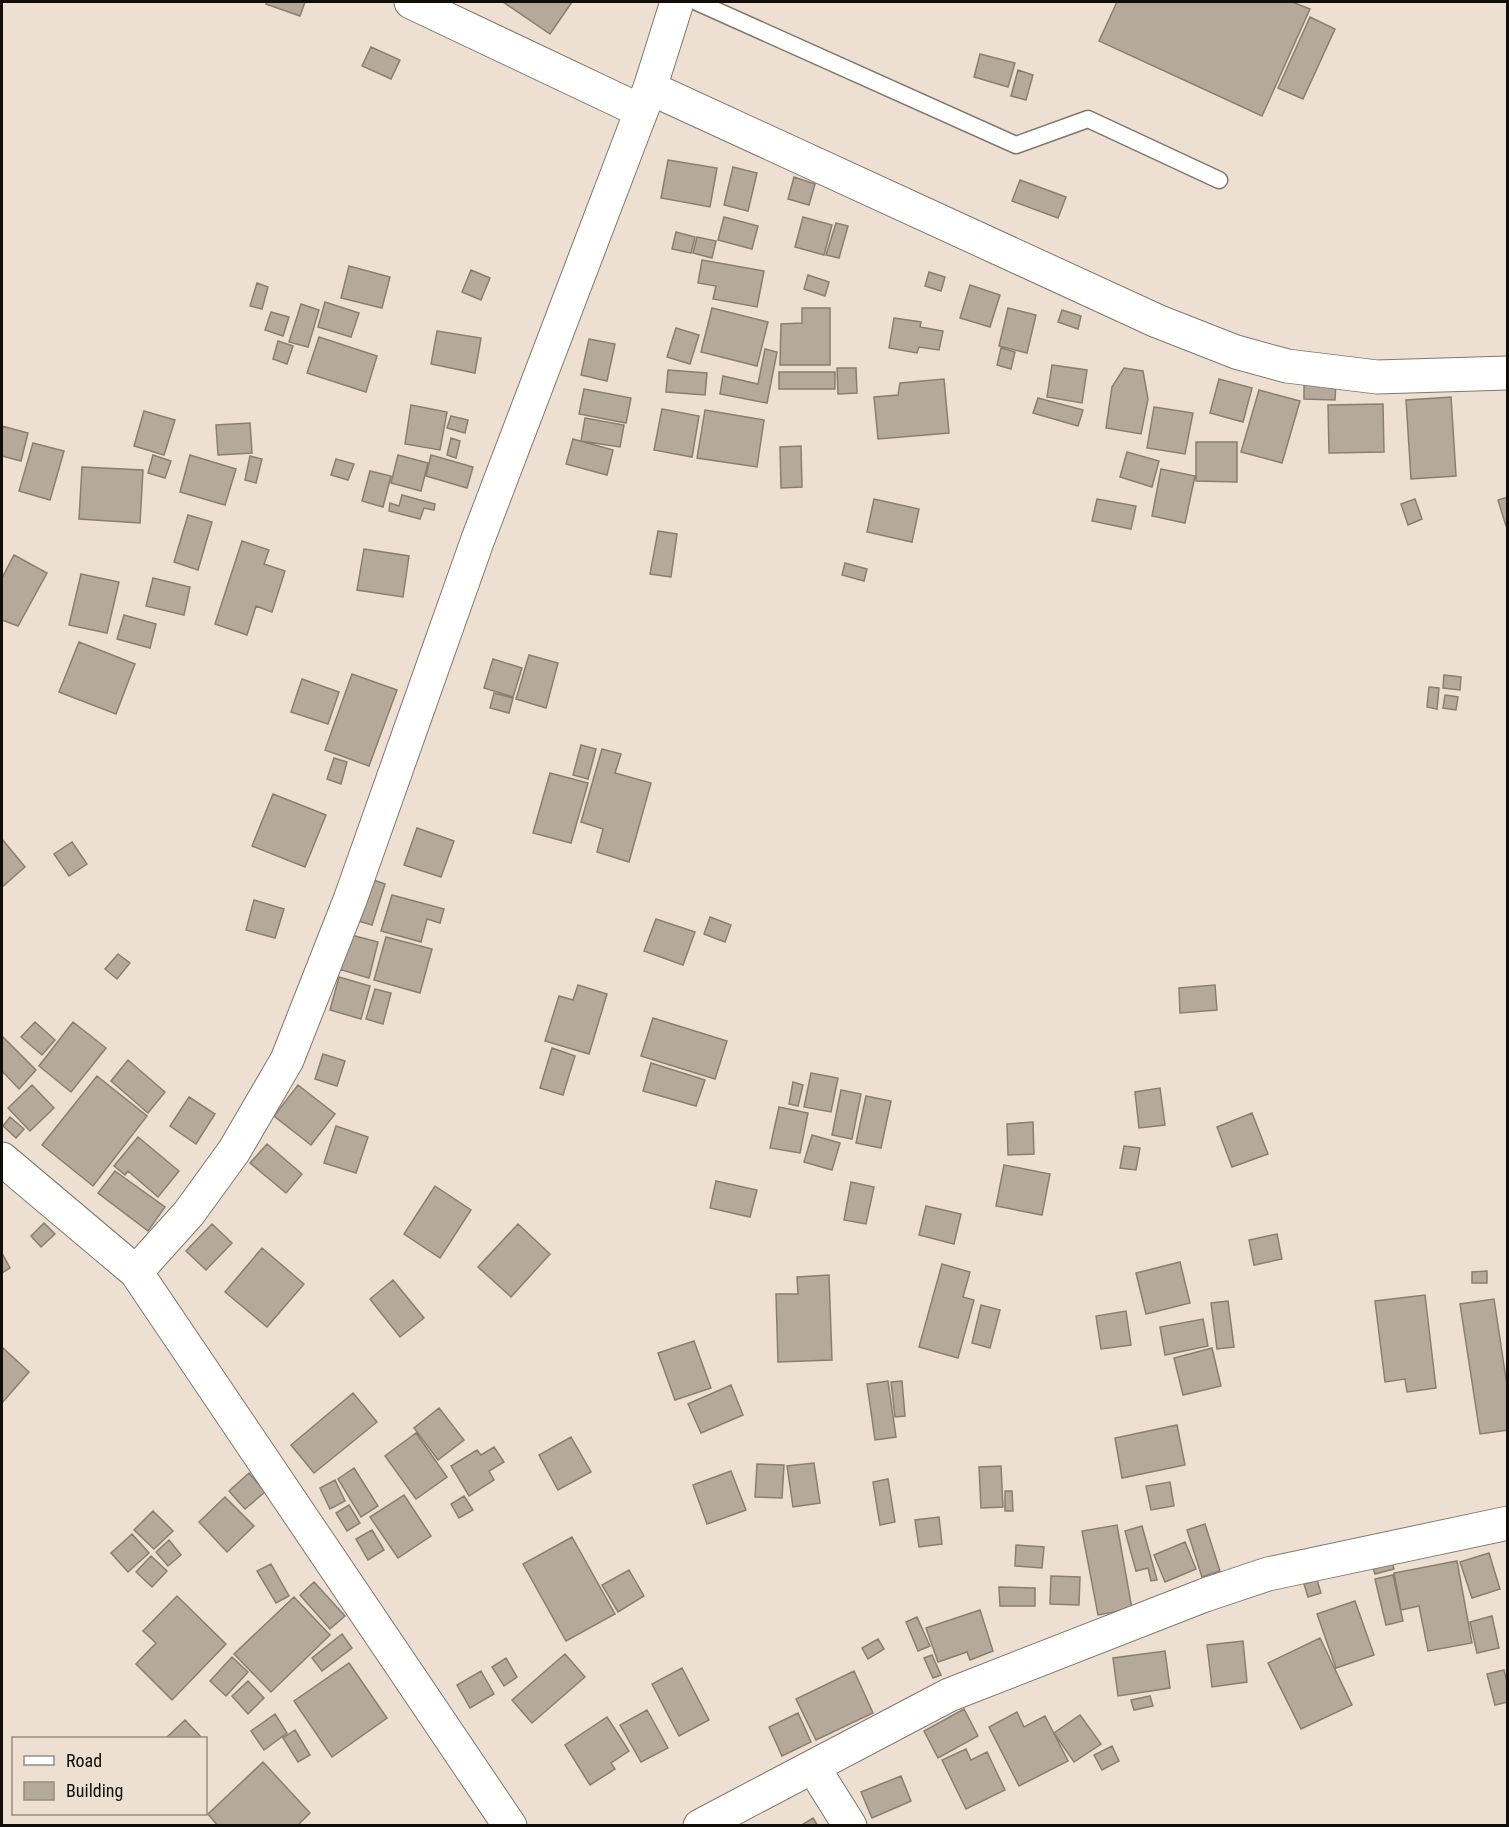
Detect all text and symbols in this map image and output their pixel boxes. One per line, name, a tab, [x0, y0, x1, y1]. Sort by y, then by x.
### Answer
legend	[12, 1737, 207, 1815]
text: Road	[66, 1750, 102, 1771]
text: Building	[66, 1780, 123, 1801]

